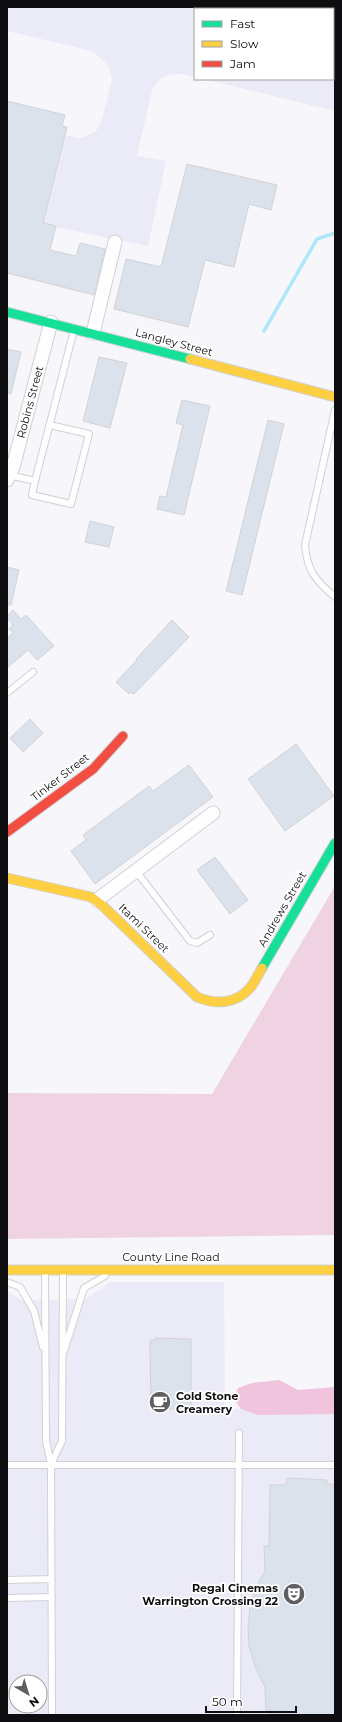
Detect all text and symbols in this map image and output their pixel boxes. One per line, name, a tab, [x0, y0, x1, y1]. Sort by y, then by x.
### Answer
legend	[194, 8, 334, 80]
text: Fast	[230, 16, 255, 31]
text: Slow	[230, 36, 259, 51]
text: Jam	[229, 56, 256, 71]
street label: Langley Street	[134, 325, 215, 359]
street label: Robins Street	[14, 364, 47, 440]
street label: Tinker Street	[28, 750, 92, 804]
street label: Andrews Street	[255, 868, 309, 949]
street label: Itami Street	[116, 900, 173, 956]
street label: County Line Road	[122, 1250, 220, 1264]
cafe icon: Cold Stone Creamery	[147, 1389, 173, 1415]
place label: Cold Stone Creamery	[176, 1389, 238, 1416]
place label: Regal Cinemas Warrington Crossing 22	[142, 1581, 278, 1608]
theatre icon: Regal Cinemas Warrington Crossing 22	[281, 1581, 307, 1607]
north arrow	[8, 1674, 48, 1714]
scale bar	[206, 1688, 296, 1714]
text: N	[26, 1694, 42, 1710]
text: 50 m	[212, 1694, 243, 1709]

